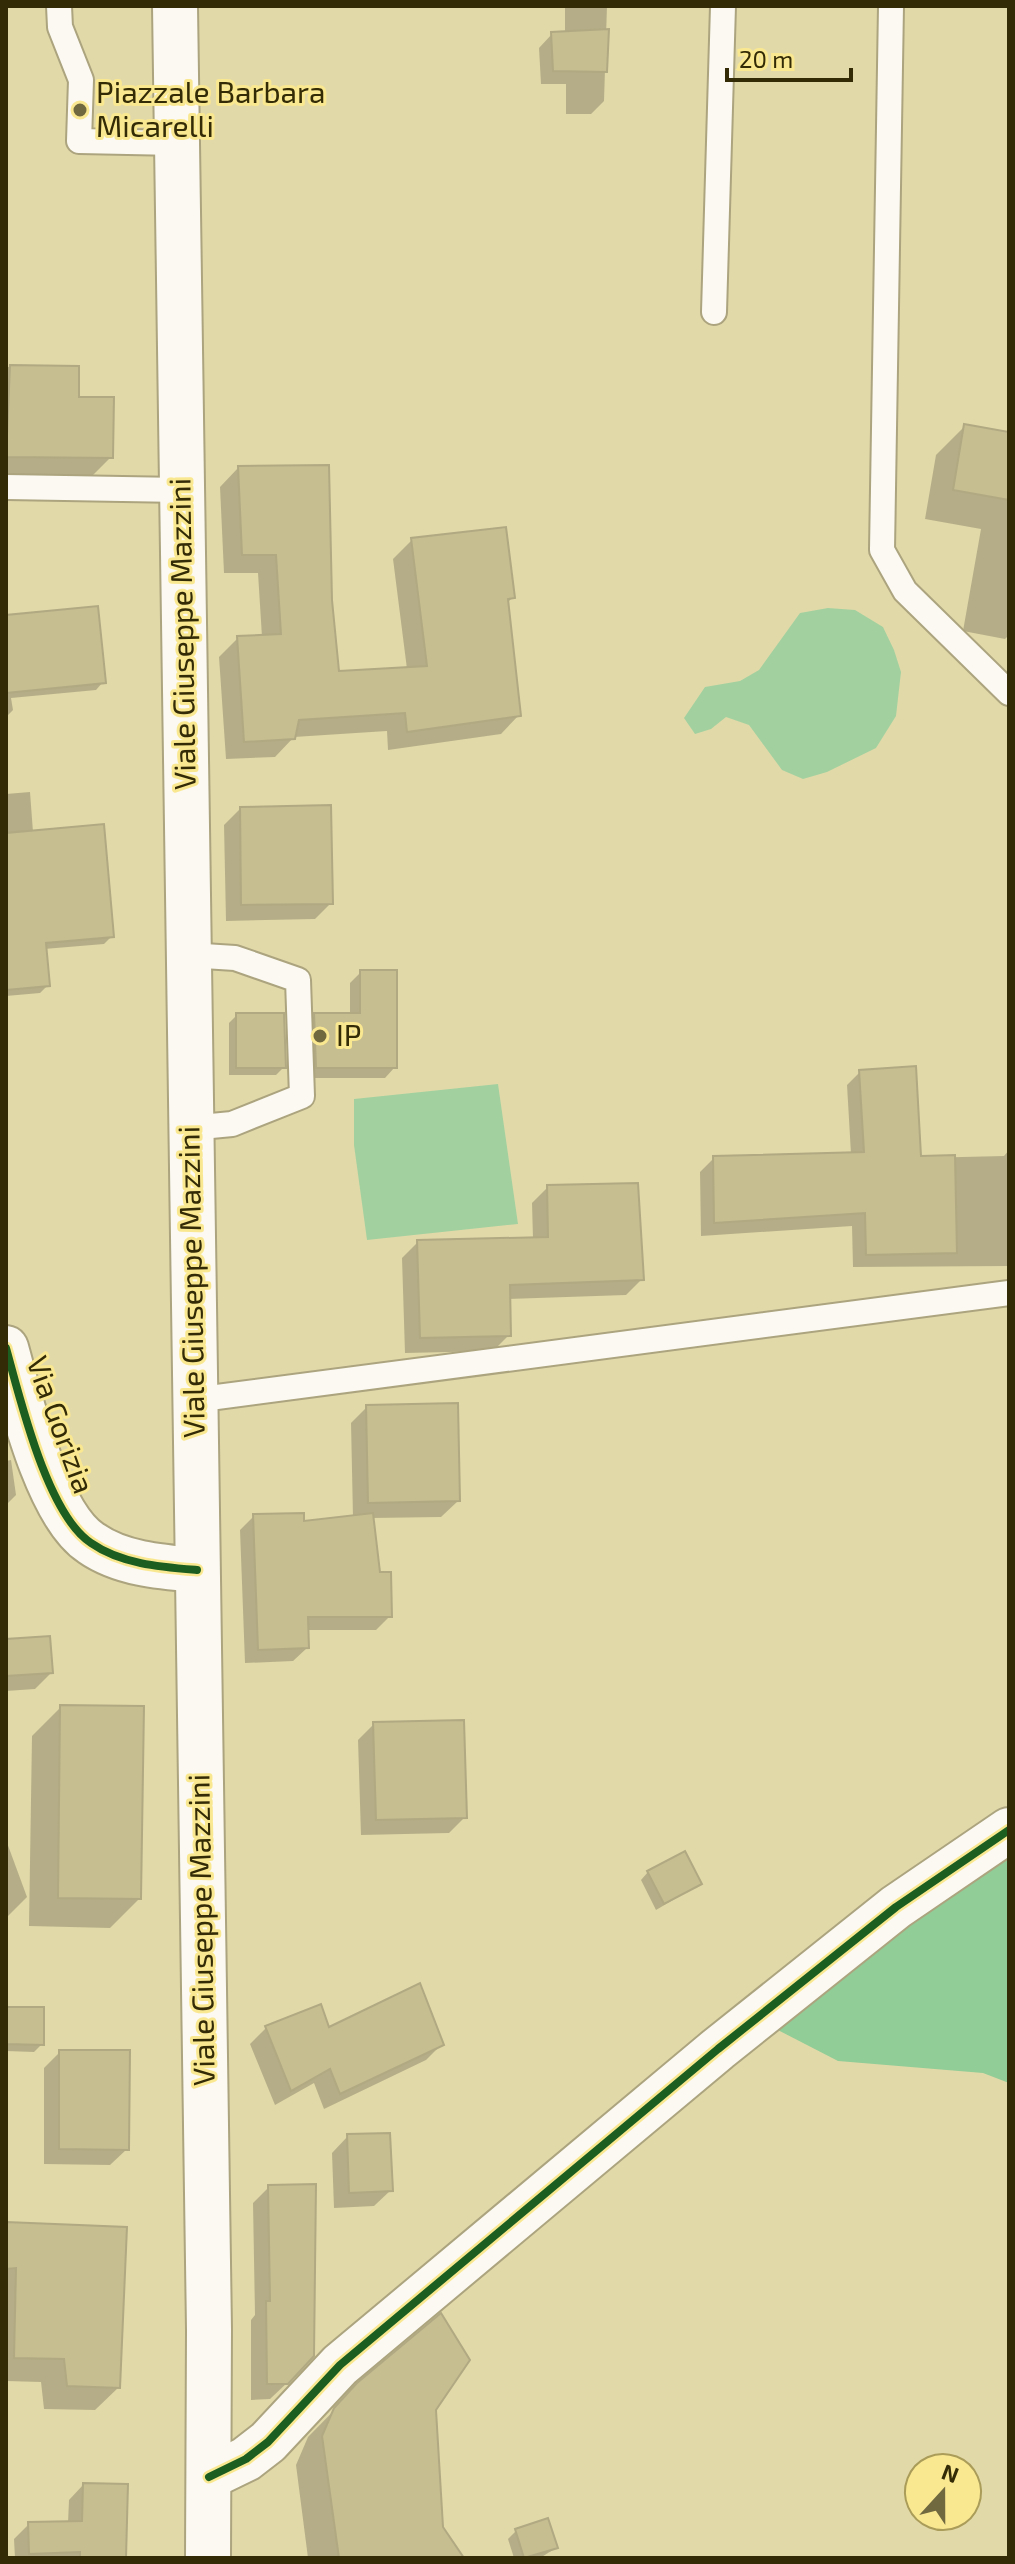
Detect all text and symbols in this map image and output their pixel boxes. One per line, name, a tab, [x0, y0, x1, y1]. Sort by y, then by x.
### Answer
scale bar	[727, 32, 851, 82]
text: 20 m	[739, 44, 793, 73]
place label: Piazzale Barbara Micarelli	[96, 73, 326, 143]
marker: Piazzale Barbara Micarelli	[71, 101, 89, 119]
street label: Viale Giuseppe Mazzini	[160, 478, 202, 790]
place label: IP	[336, 1016, 362, 1052]
marker: IP	[311, 1027, 329, 1045]
street label: Viale Giuseppe Mazzini	[169, 1126, 211, 1438]
street label: Via Gorizia	[20, 1351, 103, 1498]
street label: Viale Giuseppe Mazzini	[179, 1774, 221, 2086]
north arrow	[903, 2452, 983, 2532]
text: N	[938, 2457, 963, 2487]

